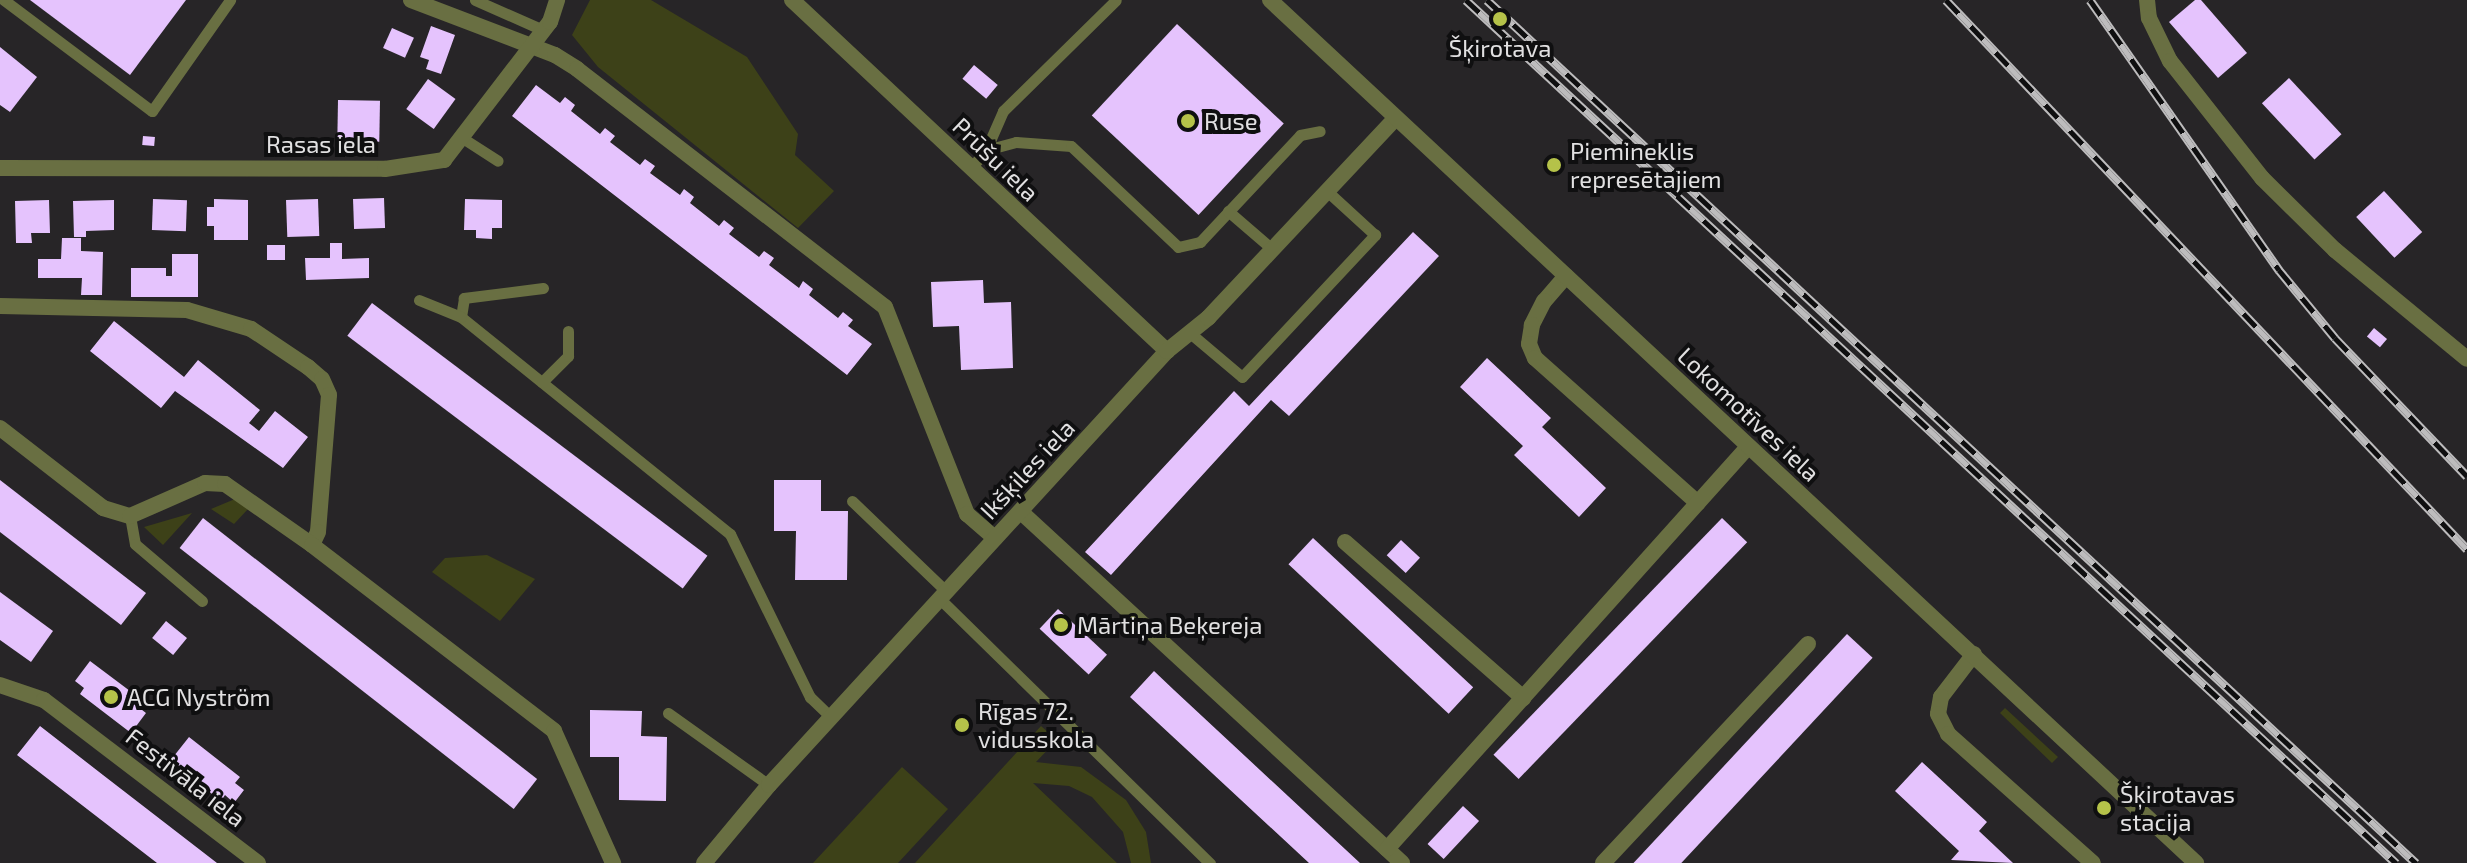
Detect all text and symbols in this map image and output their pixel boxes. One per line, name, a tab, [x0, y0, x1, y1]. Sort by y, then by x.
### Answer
marker: Šķirotava	[1489, 8, 1511, 30]
place label: Šķirotava	[1449, 34, 1551, 62]
place label: Ruse	[1204, 107, 1258, 135]
street label: Prūšu iela	[947, 111, 1045, 207]
marker: Ruse	[1179, 112, 1197, 130]
street label: Rasas iela	[266, 130, 376, 158]
place label: Piemineklis represētajiem	[1570, 137, 1722, 193]
marker: Piemineklis represētajiem	[1545, 156, 1563, 174]
street label: Lokomotīves iela	[1672, 341, 1826, 487]
street label: Ikšķiles iela	[974, 413, 1080, 525]
place label: Mārtiņa Beķereja	[1077, 611, 1262, 639]
marker: Mārtiņa Beķereja	[1052, 616, 1070, 634]
place label: ACG Nyström	[127, 683, 271, 711]
marker: ACG Nyström	[102, 688, 120, 706]
place label: Rīgas 72. vidusskola	[978, 697, 1094, 753]
marker: Rīgas 72. vidusskola	[953, 716, 971, 734]
street label: Festivāla iela	[121, 722, 251, 832]
place label: Šķirotavas stacija	[2120, 780, 2235, 836]
marker: Šķirotavas stacija	[2095, 799, 2113, 817]

